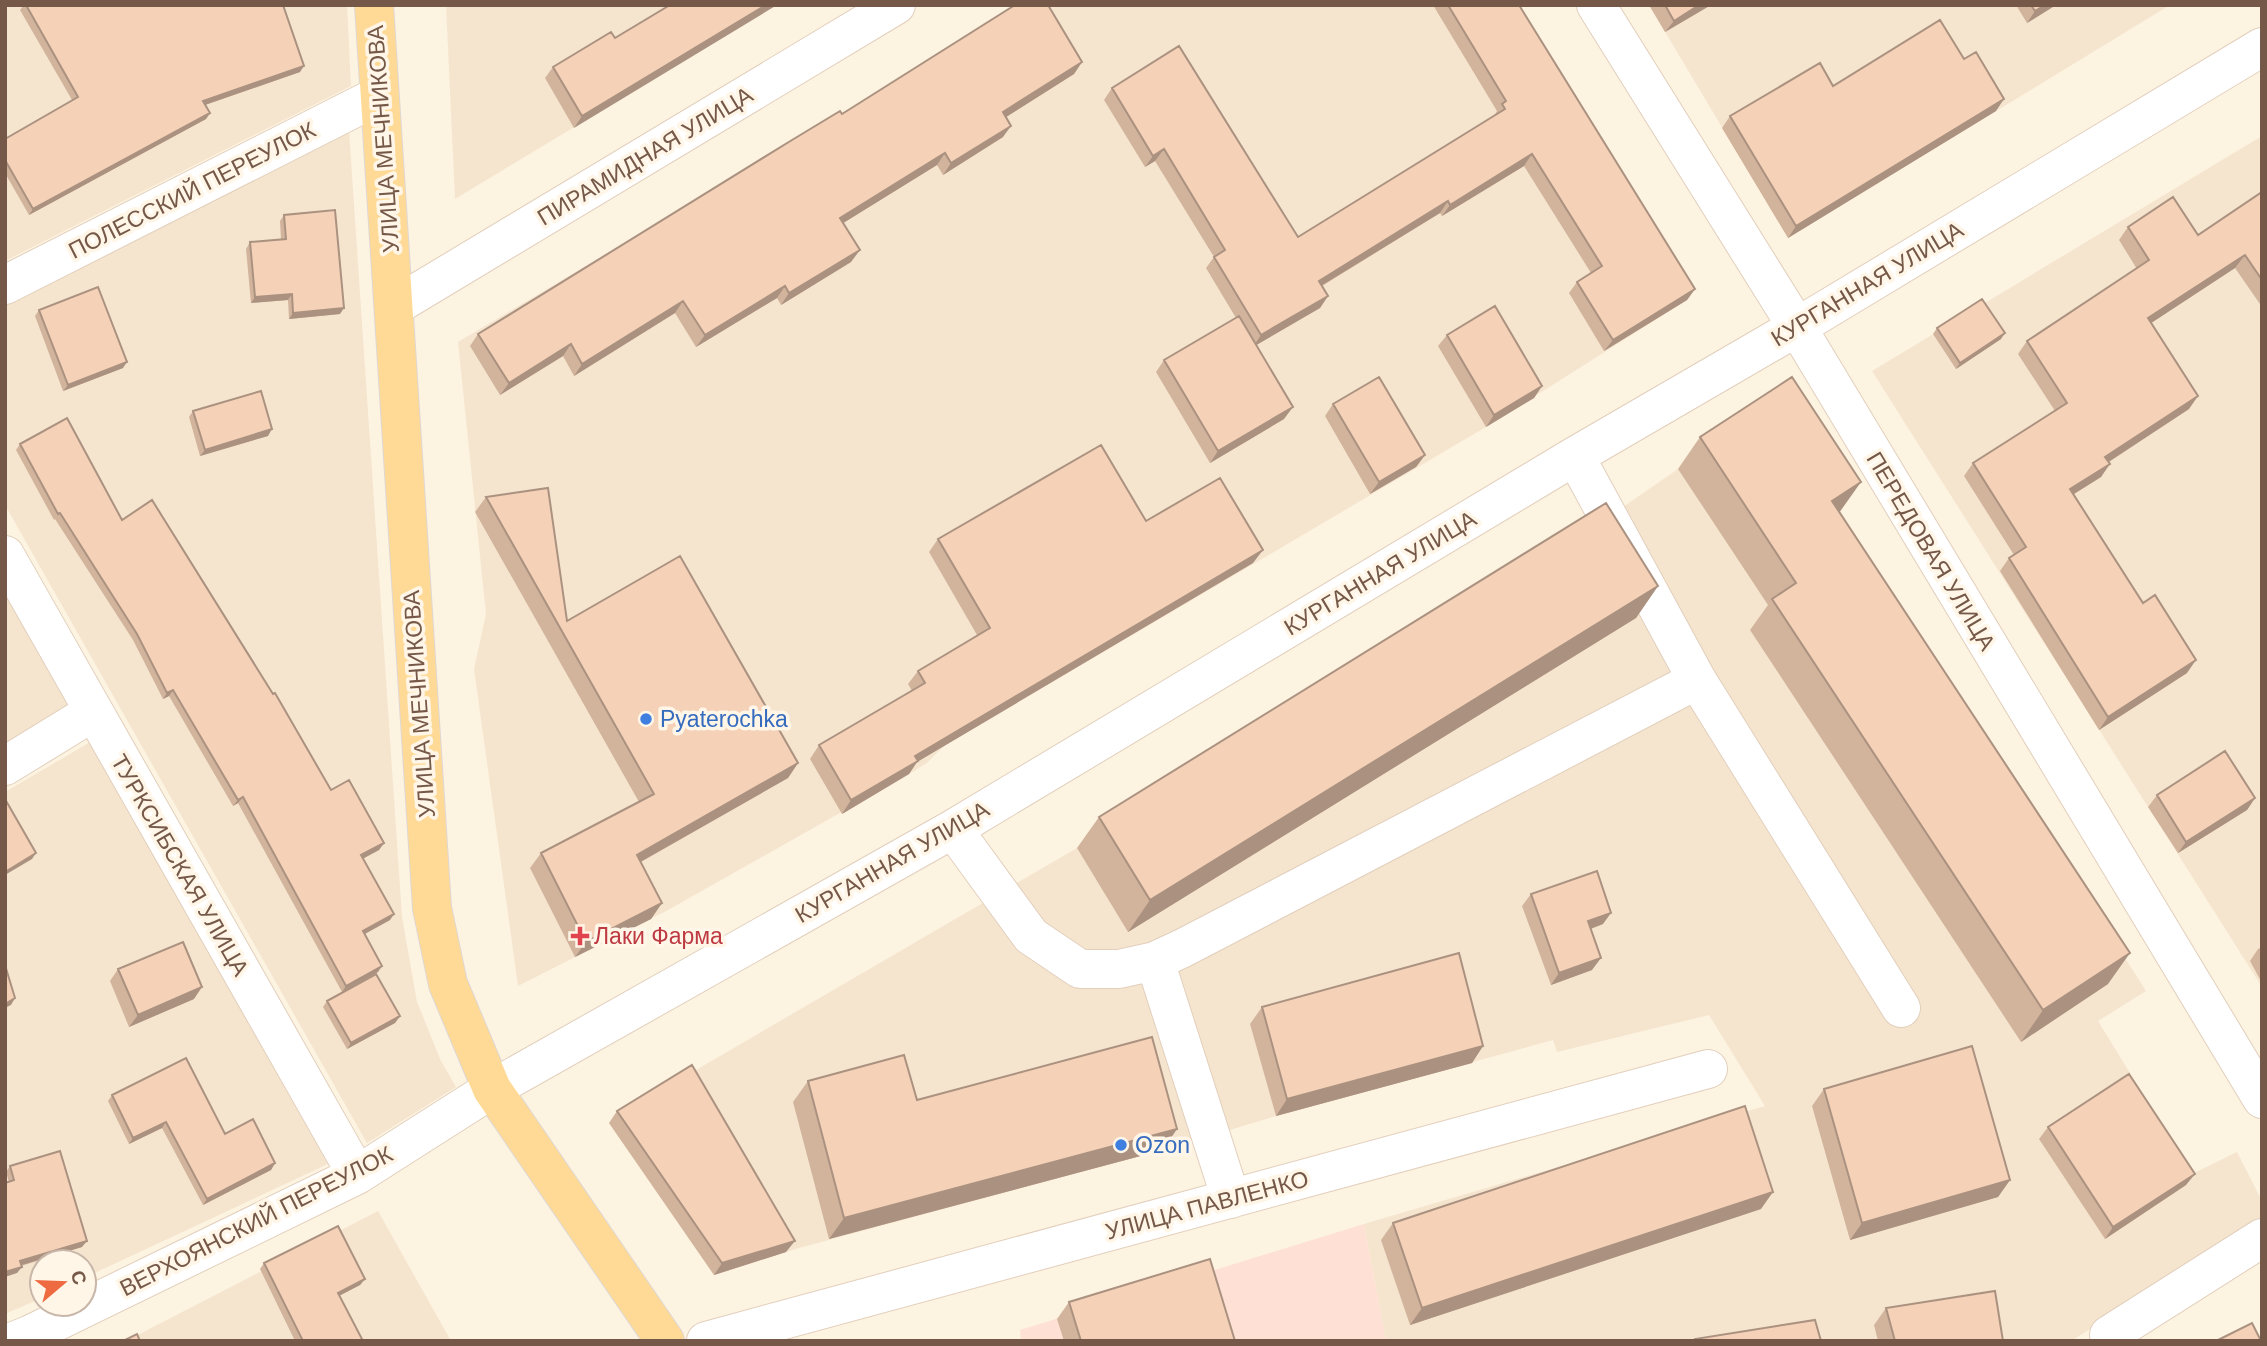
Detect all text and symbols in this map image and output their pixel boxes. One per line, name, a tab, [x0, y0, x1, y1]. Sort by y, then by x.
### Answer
street label: УЛИЦА МЕЧНИКОВА	[362, 24, 404, 254]
street label: ПИРАМИДНАЯ УЛИЦА	[533, 81, 758, 231]
street label: ПОЛЕССКИЙ ПЕРЕУЛОК	[64, 115, 320, 264]
street label: КУРГАННАЯ УЛИЦА	[1766, 216, 1968, 352]
street label: ПЕРЕДОВАЯ УЛИЦА	[1861, 447, 2001, 655]
street label: КУРГАННАЯ УЛИЦА	[1279, 505, 1481, 641]
street label: УЛИЦА МЕЧНИКОВА	[398, 589, 440, 819]
place label: Pyaterochka	[660, 706, 788, 732]
marker: Pyaterochka	[638, 711, 654, 727]
street label: ТУРКСИБСКАЯ УЛИЦА	[106, 750, 254, 981]
street label: КУРГАННАЯ УЛИЦА	[791, 796, 994, 928]
place label: Лаки Фарма	[594, 923, 723, 949]
marker: Лаки Фарма	[572, 928, 588, 944]
place label: Ozon	[1135, 1132, 1190, 1158]
marker: Ozon	[1113, 1137, 1129, 1153]
street label: ВЕРХОЯНСКИЙ ПЕРЕУЛОК	[115, 1140, 397, 1301]
street label: УЛИЦА ПАВЛЕНКО	[1103, 1165, 1311, 1245]
north arrow	[28, 1248, 98, 1318]
text: С	[66, 1268, 91, 1288]

